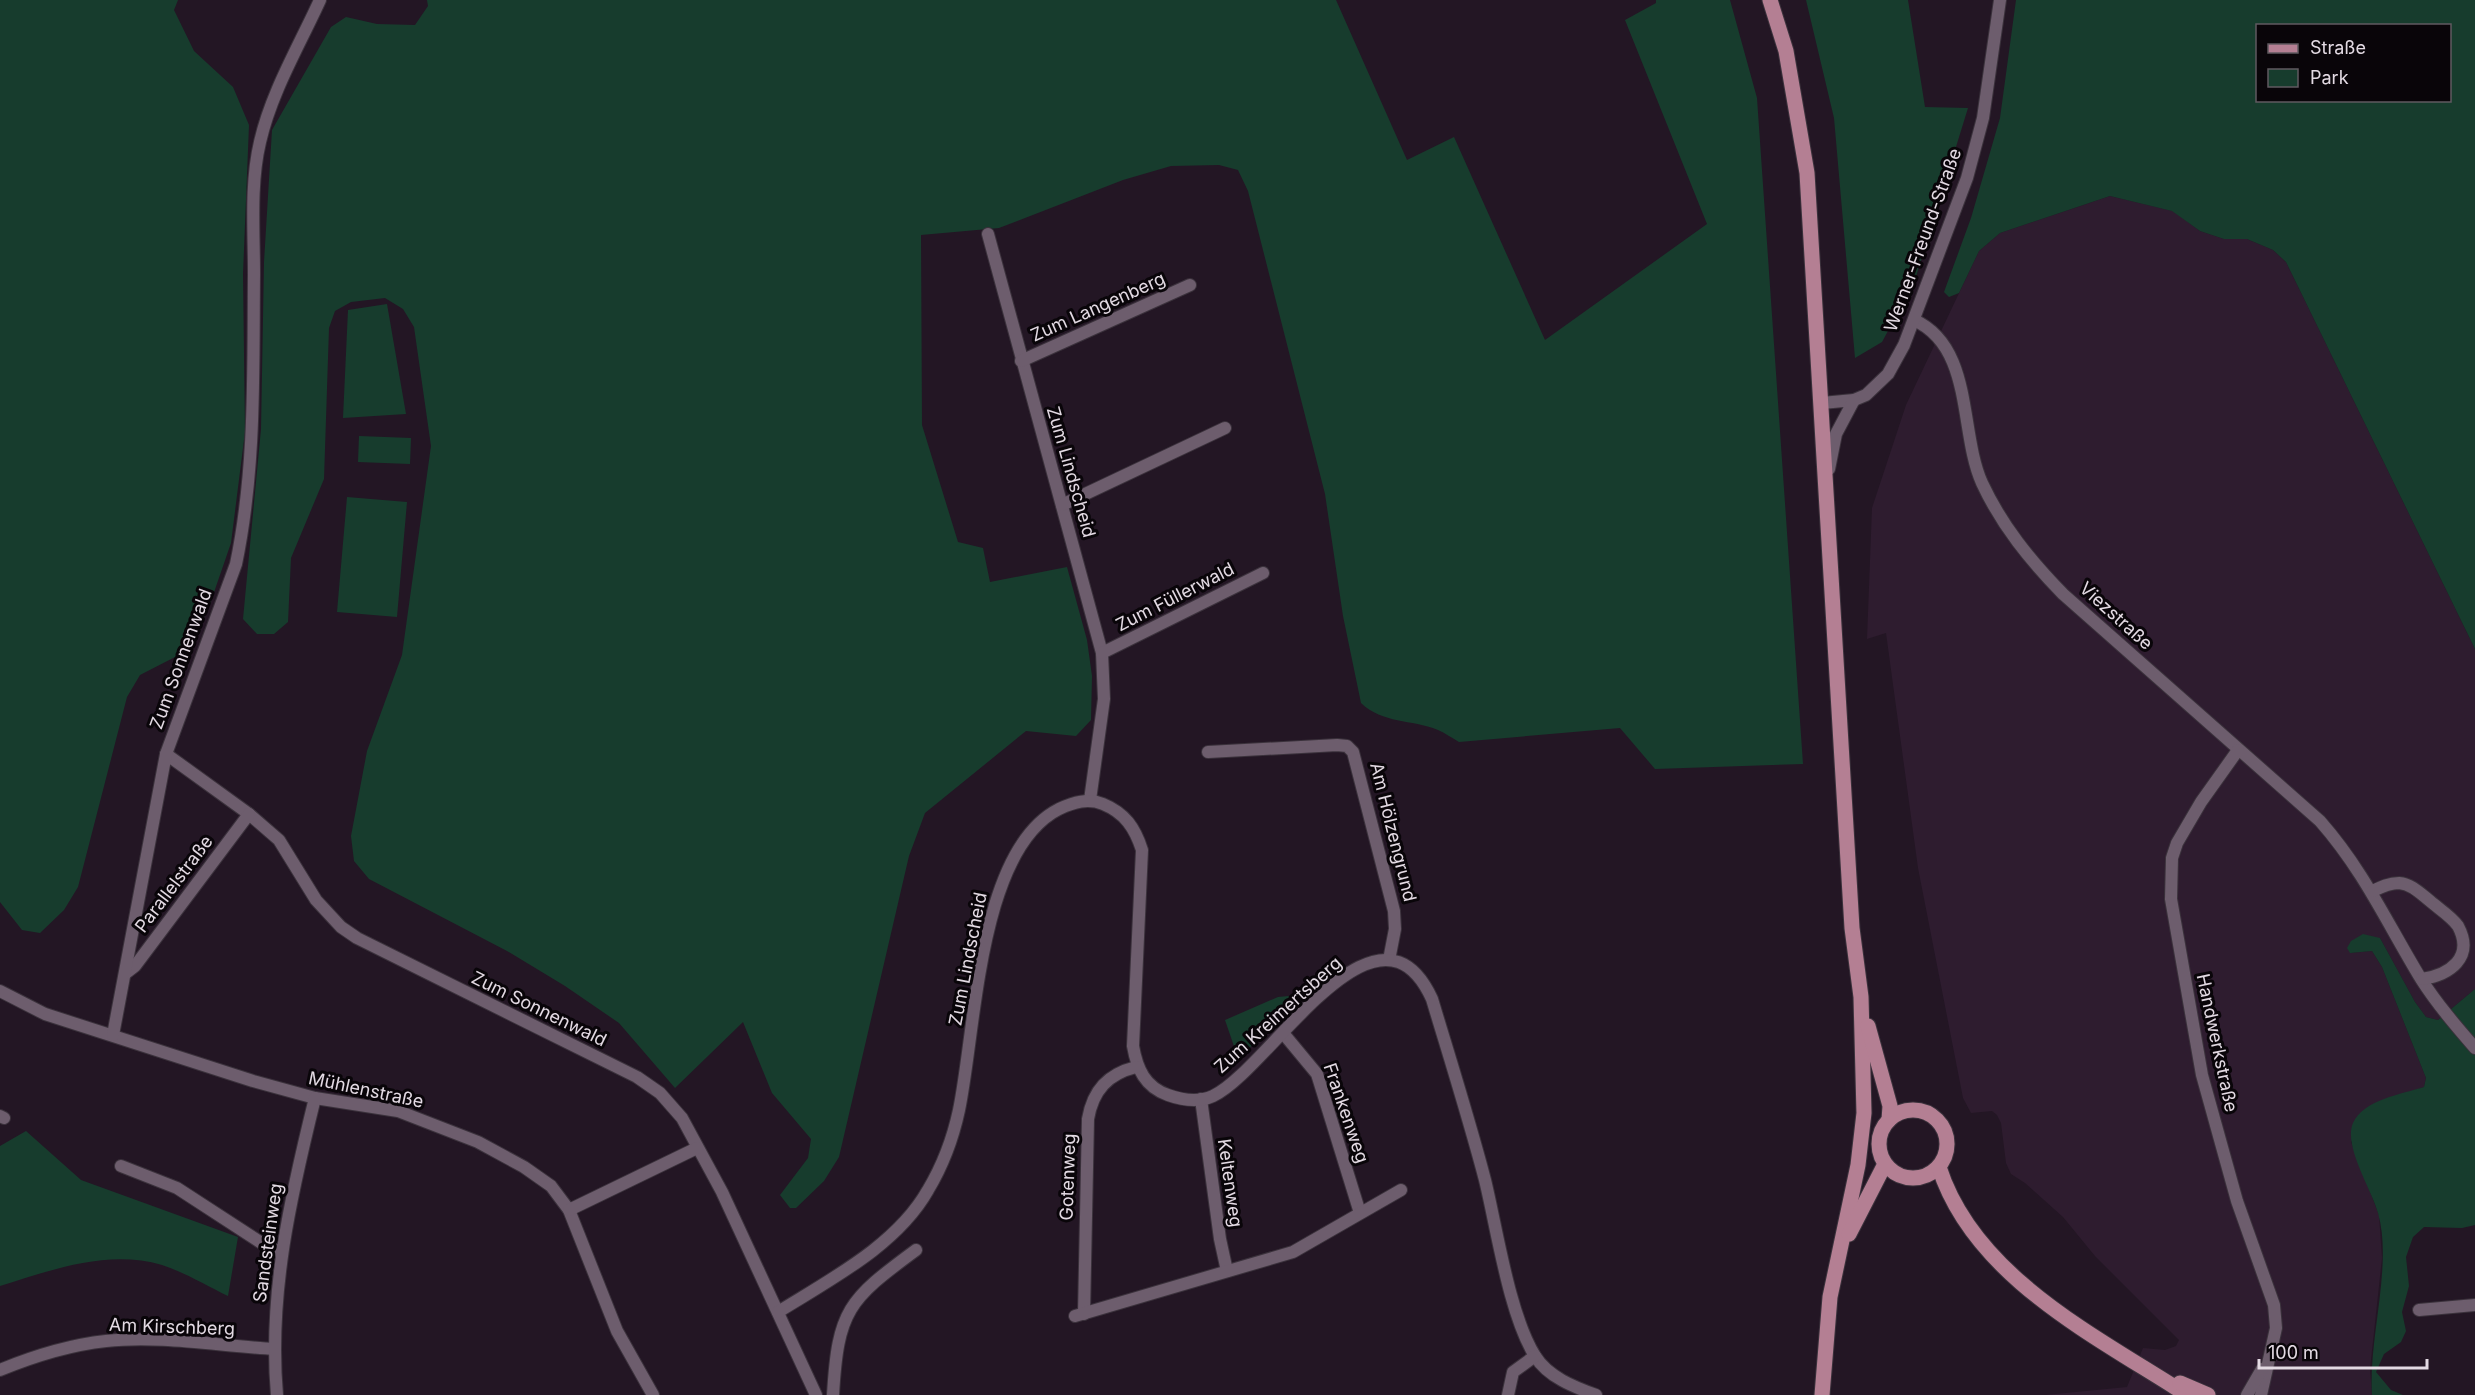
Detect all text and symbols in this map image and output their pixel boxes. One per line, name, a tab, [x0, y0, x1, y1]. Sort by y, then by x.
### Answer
legend	[2256, 24, 2451, 102]
text: Straße	[2310, 37, 2366, 58]
text: Park	[2310, 67, 2349, 88]
street label: Werner-Freund-Straße	[1880, 145, 1965, 334]
street label: Zum Langenberg	[1027, 267, 1168, 346]
street label: Zum Lindscheid	[1043, 404, 1100, 540]
street label: Zum Füllerwald	[1112, 558, 1237, 635]
street label: Viezstraße	[2076, 577, 2157, 654]
street label: Zum Sonnenwald	[145, 586, 216, 732]
street label: Am Hölzengrund	[1366, 760, 1421, 904]
street label: Parallelstraße	[130, 831, 217, 936]
street label: Zum Lindscheid	[944, 890, 991, 1027]
street label: Zum Kreimertsberg	[1210, 952, 1346, 1077]
street label: Zum Sonnenwald	[468, 967, 610, 1050]
street label: Handwerkstraße	[2193, 972, 2242, 1114]
street label: Frankenweg	[1320, 1060, 1373, 1166]
street label: Mühlenstraße	[307, 1067, 425, 1112]
street label: Gotenweg	[1055, 1133, 1080, 1221]
street label: Keltenweg	[1214, 1137, 1247, 1229]
street label: Sandsteinweg	[249, 1182, 286, 1304]
street label: Am Kirschberg	[109, 1314, 235, 1339]
scale bar	[2259, 1332, 2427, 1370]
text: 100 m	[2268, 1342, 2319, 1363]

